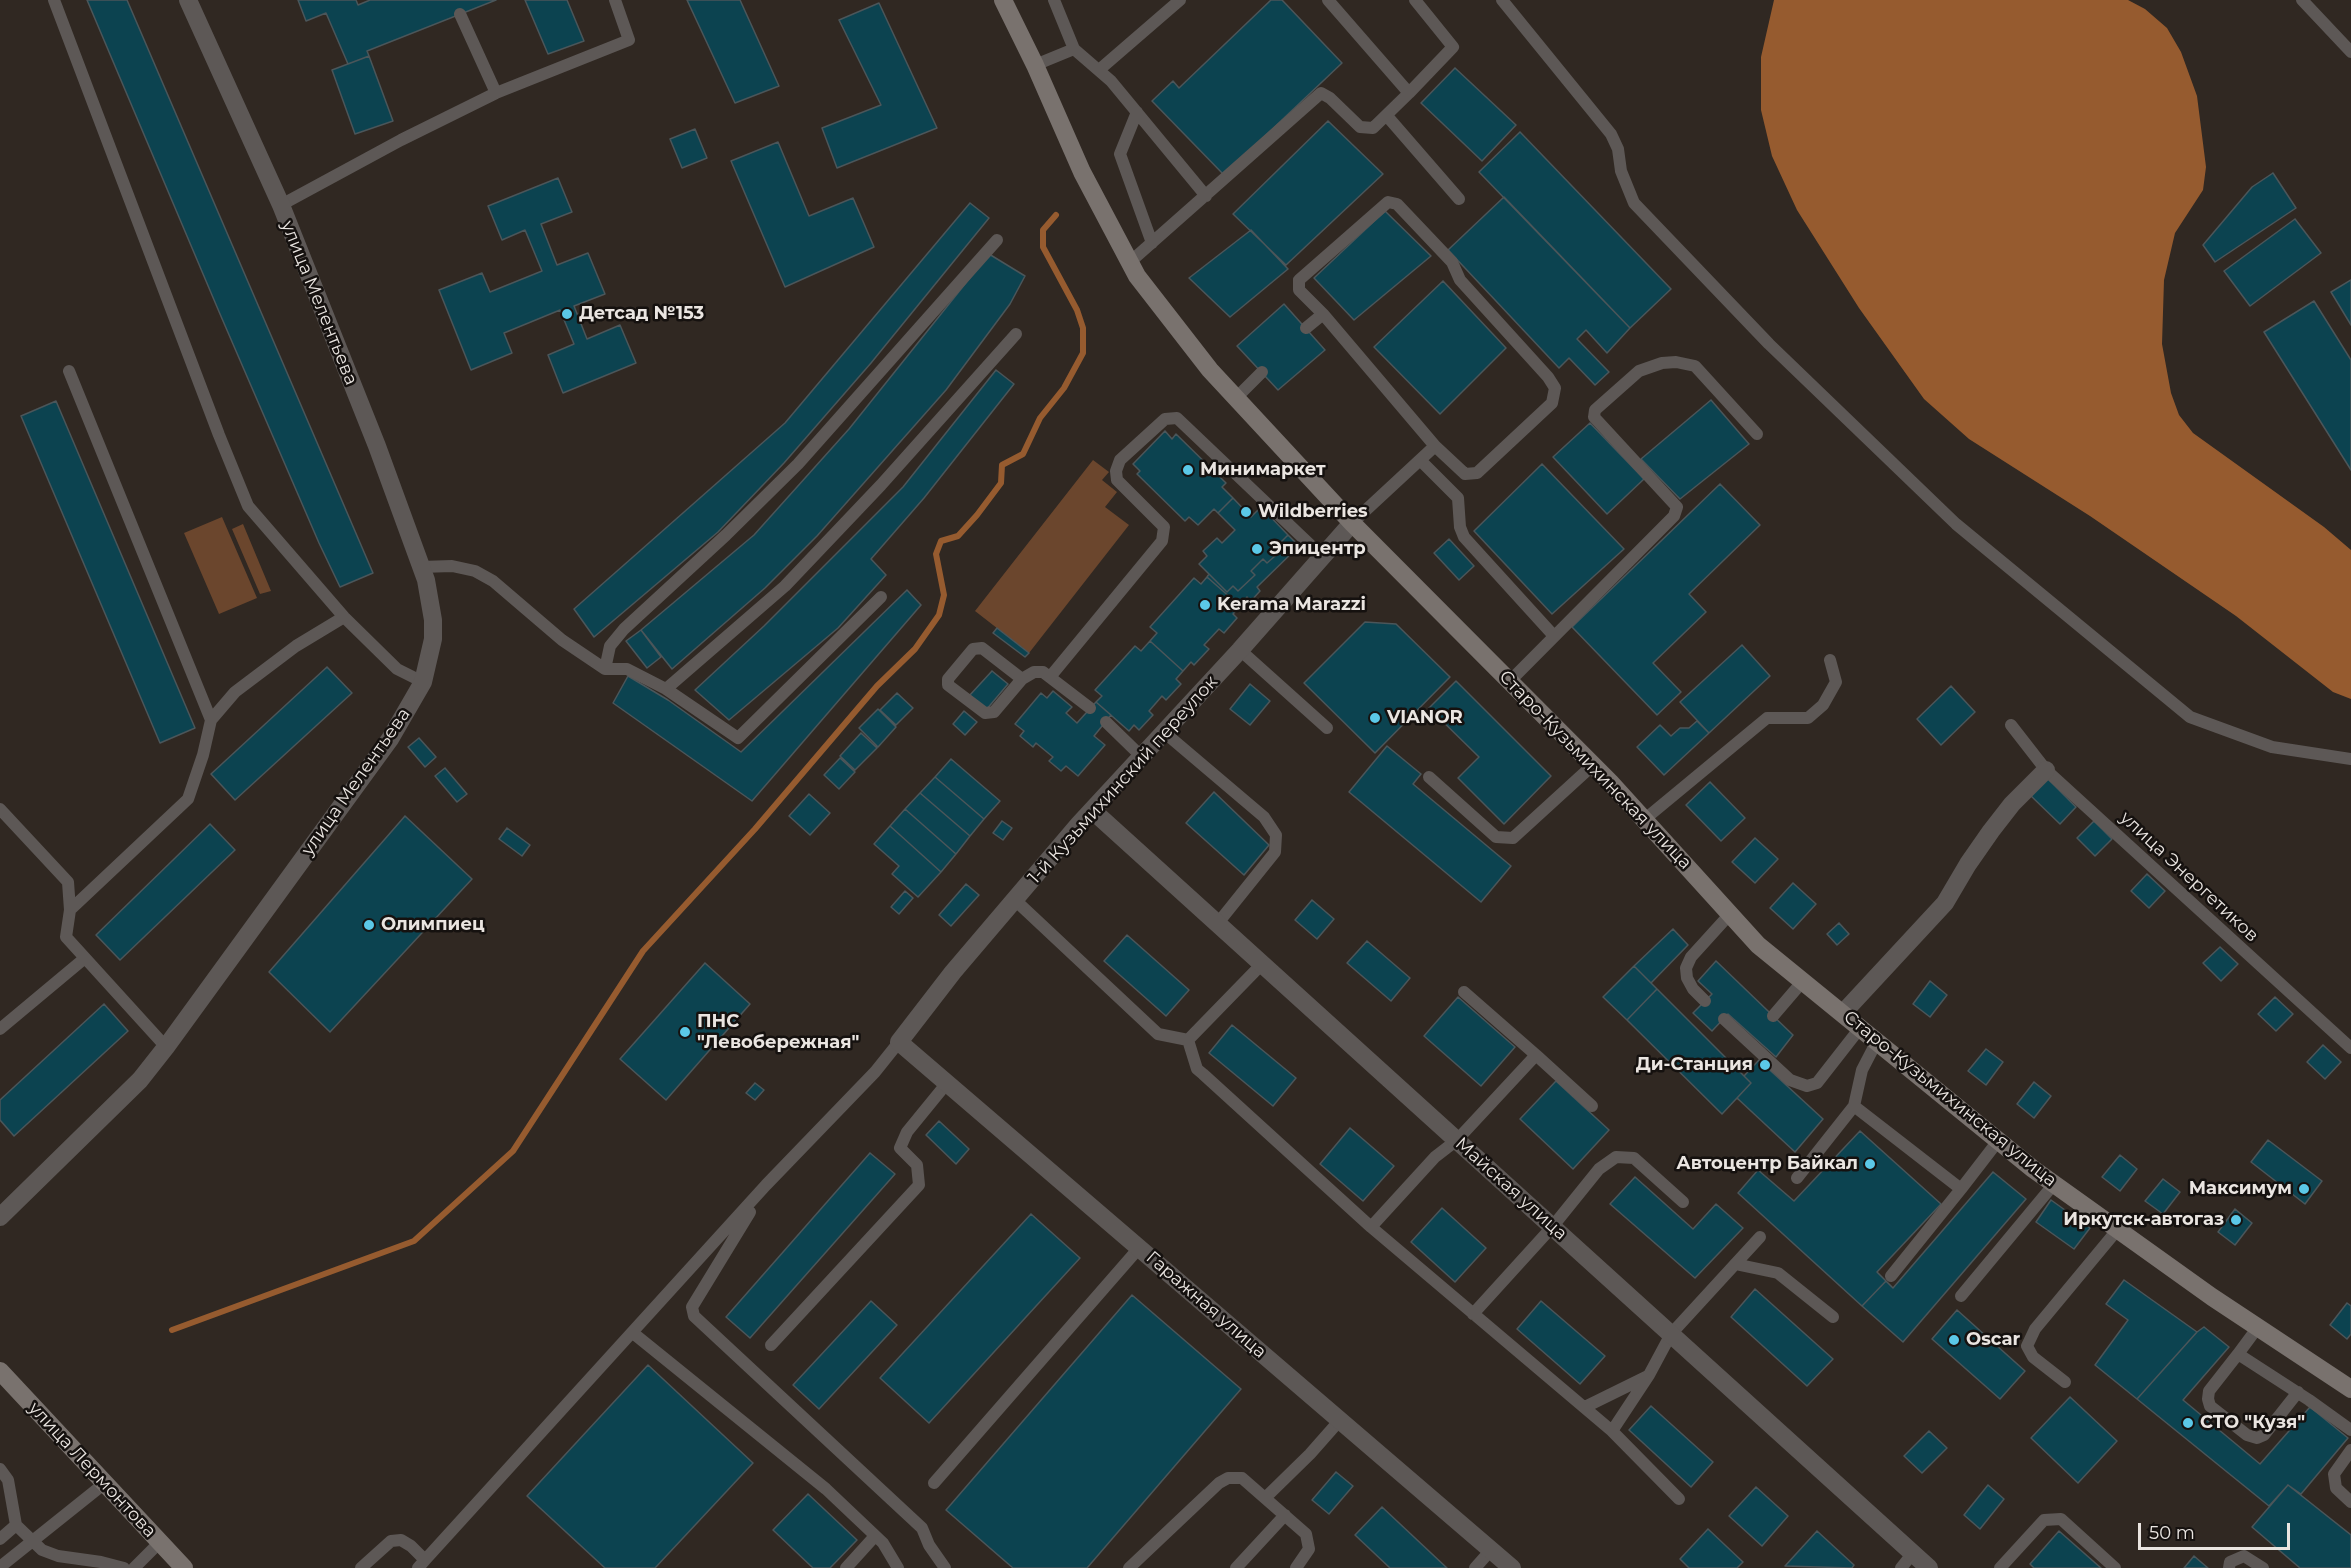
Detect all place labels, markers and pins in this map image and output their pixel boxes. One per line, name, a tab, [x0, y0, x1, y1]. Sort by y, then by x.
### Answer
place label: Детсад №153	[579, 303, 704, 325]
marker: Детсад №153	[560, 307, 574, 321]
place label: Минимаркет	[1200, 459, 1326, 481]
marker: Минимаркет	[1181, 463, 1195, 477]
place label: Wildberries	[1258, 501, 1368, 523]
marker: Wildberries	[1239, 505, 1253, 519]
place label: Эпицентр	[1269, 538, 1366, 560]
marker: Эпицентр	[1250, 542, 1264, 556]
place label: Kerama Marazzi	[1217, 594, 1366, 616]
marker: Kerama Marazzi	[1198, 598, 1212, 612]
place label: VIANOR	[1387, 707, 1463, 729]
marker: VIANOR	[1368, 711, 1382, 725]
place label: Олимпиец	[381, 914, 485, 936]
marker: Олимпиец	[362, 918, 376, 932]
place label: ПНС "Левобережная"	[697, 1011, 859, 1054]
marker: ПНС "Левобережная"	[678, 1025, 692, 1039]
place label: Ди-Станция	[1636, 1054, 1753, 1076]
marker: Ди-Станция	[1758, 1058, 1772, 1072]
place label: Автоцентр Байкал	[1676, 1153, 1858, 1175]
marker: Автоцентр Байкал	[1863, 1157, 1877, 1171]
place label: Максимум	[2189, 1178, 2292, 1200]
marker: Максимум	[2297, 1182, 2311, 1196]
place label: Иркутск-автогаз	[2063, 1209, 2224, 1231]
marker: Иркутск-автогаз	[2229, 1213, 2243, 1227]
place label: Oscar	[1966, 1329, 2020, 1351]
marker: Oscar	[1947, 1333, 1961, 1347]
place label: СТО "Кузя"	[2200, 1412, 2305, 1434]
marker: СТО "Кузя"	[2181, 1416, 2195, 1430]

